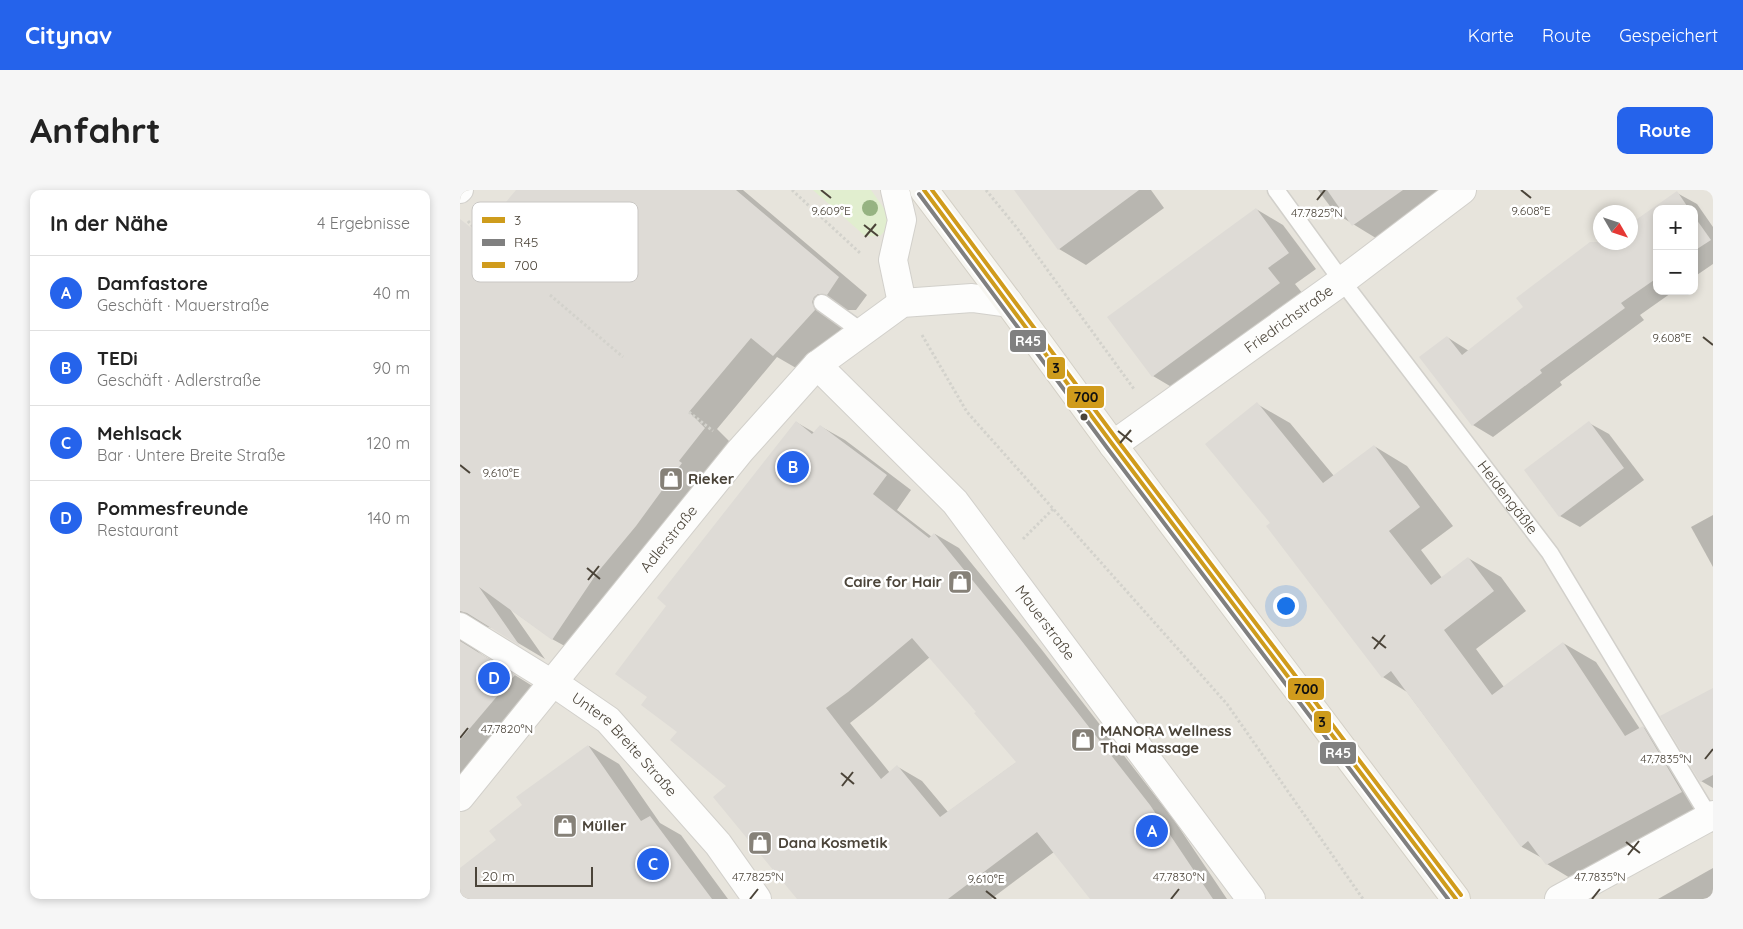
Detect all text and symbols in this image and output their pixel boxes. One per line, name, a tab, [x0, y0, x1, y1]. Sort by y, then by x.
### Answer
text: Citynav	[25, 20, 112, 50]
text: Karte	[1468, 24, 1514, 47]
text: Route	[1542, 24, 1591, 47]
text: Gespeichert	[1619, 24, 1718, 47]
button: Route	[1617, 107, 1713, 154]
text: Anfahrt	[30, 108, 161, 152]
legend	[472, 202, 638, 282]
text: 9.609°E	[811, 203, 851, 218]
text: 9.608°E	[1511, 203, 1551, 218]
text: 47.7825°N	[1291, 205, 1343, 220]
north arrow	[1593, 205, 1638, 250]
map controls	[1653, 205, 1698, 295]
button: +	[1653, 205, 1698, 250]
text: In der Nähe	[50, 210, 168, 236]
text: 3	[514, 211, 521, 229]
text: 4 Ergebnisse	[317, 213, 410, 233]
text: R45	[514, 233, 539, 251]
button: −	[1653, 250, 1698, 295]
text: 700	[514, 256, 538, 274]
text: Damfastore	[97, 271, 208, 295]
street label: Friedrichstraße	[1240, 281, 1336, 357]
text: A	[61, 283, 71, 303]
text: 40 m	[373, 283, 410, 303]
text: Geschäft · Mauerstraße	[97, 295, 269, 315]
line badge: R45	[1009, 329, 1047, 353]
text: 9.608°E	[1652, 330, 1692, 345]
text: R45	[1015, 332, 1041, 350]
text: TEDi	[97, 346, 138, 370]
line badge: 3	[1046, 356, 1066, 380]
text: B	[61, 358, 71, 378]
text: 90 m	[373, 358, 410, 378]
text: 3	[1052, 359, 1060, 377]
text: Geschäft · Adlerstraße	[97, 370, 261, 390]
line badge: 700	[1066, 385, 1105, 409]
text: 700	[1074, 388, 1099, 406]
unlabelled marker	[1079, 412, 1089, 422]
text: Mehlsack	[97, 421, 182, 445]
text: C	[61, 433, 71, 453]
text: 120 m	[367, 433, 410, 453]
text: Bar · Untere Breite Straße	[97, 445, 286, 465]
pin: B	[777, 448, 809, 486]
street label: Heidengäßle	[1474, 456, 1542, 538]
text: 9.610°E	[482, 465, 520, 480]
shop icon: Rieker	[658, 466, 684, 492]
place label: Rieker	[688, 469, 735, 488]
text: Pommesfreunde	[97, 496, 249, 520]
street label: Adlerstraße	[636, 501, 701, 576]
text: D	[60, 508, 72, 528]
text: 140 m	[367, 508, 410, 528]
text: Restaurant	[97, 520, 179, 540]
shop icon: Caire for Hair	[947, 569, 973, 595]
place label: Caire for Hair	[844, 572, 942, 591]
street label: Mauerstraße	[1011, 581, 1079, 664]
your location	[1273, 593, 1299, 619]
pin: D	[478, 659, 510, 697]
line badge: 700	[1287, 677, 1325, 701]
text: 700	[1294, 680, 1319, 698]
street label: Untere Breite Straße	[568, 688, 681, 800]
line badge: 3	[1313, 710, 1332, 734]
text: 3	[1318, 713, 1326, 731]
text: 47.7820°N	[481, 721, 533, 736]
place label: MANORA Wellness Thai Massage	[1100, 721, 1232, 757]
shop icon: MANORA Wellness Thai Massage	[1070, 727, 1096, 753]
line badge: R45	[1319, 741, 1357, 765]
text: R45	[1325, 744, 1351, 762]
text: 47.7835°N	[1640, 751, 1692, 766]
pin: A	[1136, 812, 1168, 850]
shop icon: Müller	[552, 813, 578, 839]
place label: Müller	[582, 816, 627, 835]
shop icon: Dana Kosmetik	[747, 830, 773, 856]
place label: Dana Kosmetik	[778, 833, 888, 852]
pin: C	[637, 845, 669, 883]
scale bar	[475, 864, 592, 887]
text: 20 m	[482, 867, 515, 885]
text: 47.7825°N	[732, 869, 784, 884]
text: 47.7830°N	[1153, 869, 1205, 884]
text: 47.7835°N	[1574, 869, 1626, 884]
text: 9.610°E	[967, 871, 1005, 886]

